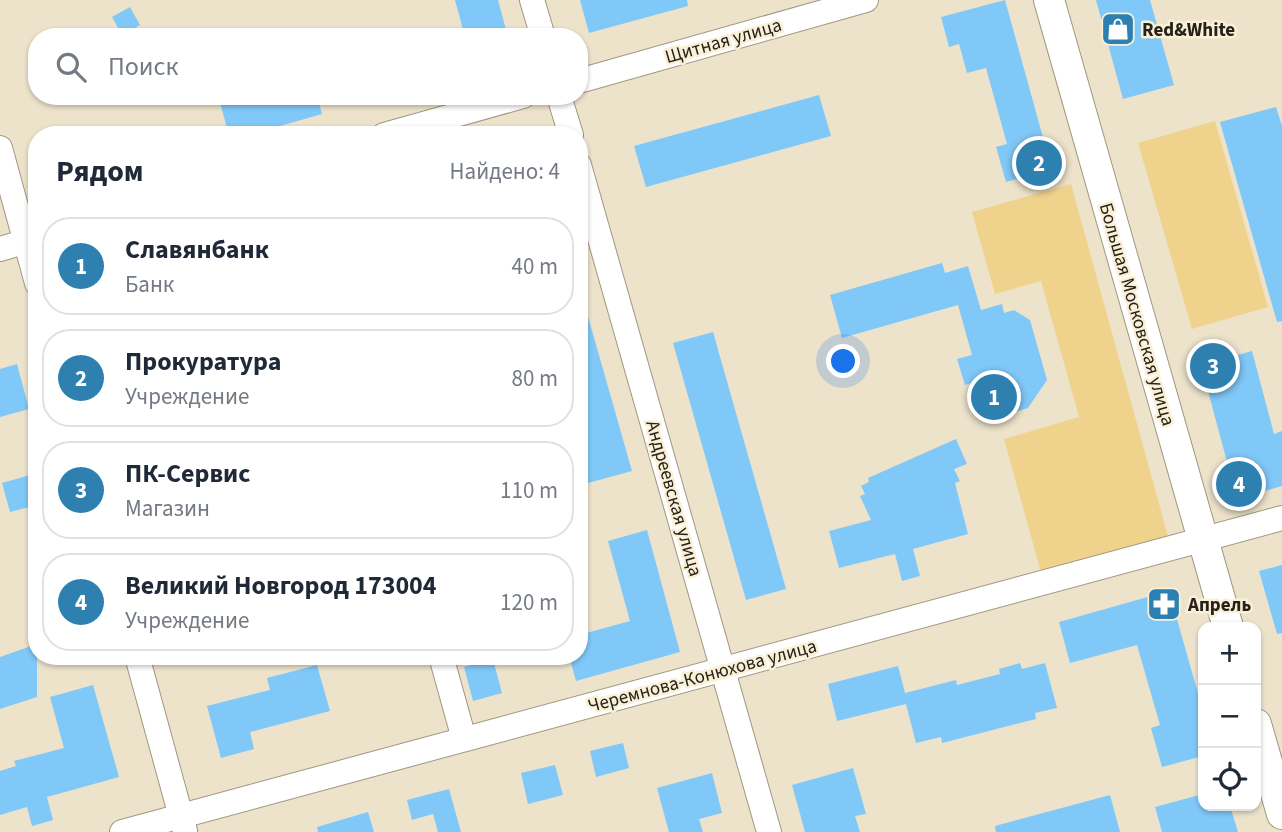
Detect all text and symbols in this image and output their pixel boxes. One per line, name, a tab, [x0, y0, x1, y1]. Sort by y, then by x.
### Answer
shop icon: Red&White	[1099, 10, 1137, 48]
street label: Щитная улица	[662, 12, 785, 71]
place label: Red&White	[1142, 17, 1235, 44]
search box	[28, 28, 588, 105]
icon: search	[52, 48, 90, 86]
text: Поиск	[108, 48, 178, 85]
pin: 2	[1016, 137, 1062, 189]
text: Рядом	[56, 150, 144, 193]
text: Найдено: 4	[450, 155, 560, 188]
street label: Большая Московская улица	[1092, 200, 1181, 429]
text: Славянбанк	[125, 231, 269, 268]
text: 1	[75, 250, 87, 283]
text: 40 m	[511, 250, 558, 283]
text: Банк	[125, 268, 174, 301]
pin: 3	[1190, 340, 1236, 392]
text: Прокуратура	[125, 343, 281, 380]
your location	[826, 344, 860, 378]
text: 2	[75, 362, 87, 395]
text: 80 m	[511, 362, 558, 395]
pin: 1	[971, 371, 1017, 423]
text: Учреждение	[125, 380, 249, 413]
street label: Андреевская улица	[638, 417, 709, 580]
text: ПК-Сервис	[125, 455, 250, 492]
pin: 4	[1216, 458, 1262, 510]
text: 3	[75, 474, 87, 507]
text: 110 m	[500, 474, 558, 507]
text: Магазин	[125, 492, 210, 525]
text: Великий Новгород 173004	[125, 567, 437, 604]
pharmacy icon: Апрель	[1145, 585, 1183, 623]
text: 4	[75, 586, 87, 619]
text: 120 m	[500, 586, 558, 619]
place label: Апрель	[1187, 592, 1251, 619]
text: Учреждение	[125, 604, 249, 637]
map controls	[1198, 622, 1261, 811]
button: +	[1198, 622, 1261, 685]
street label: Черемнова-Конюхова улица	[585, 633, 820, 720]
button: −	[1198, 685, 1261, 748]
button: locate	[1198, 748, 1261, 811]

